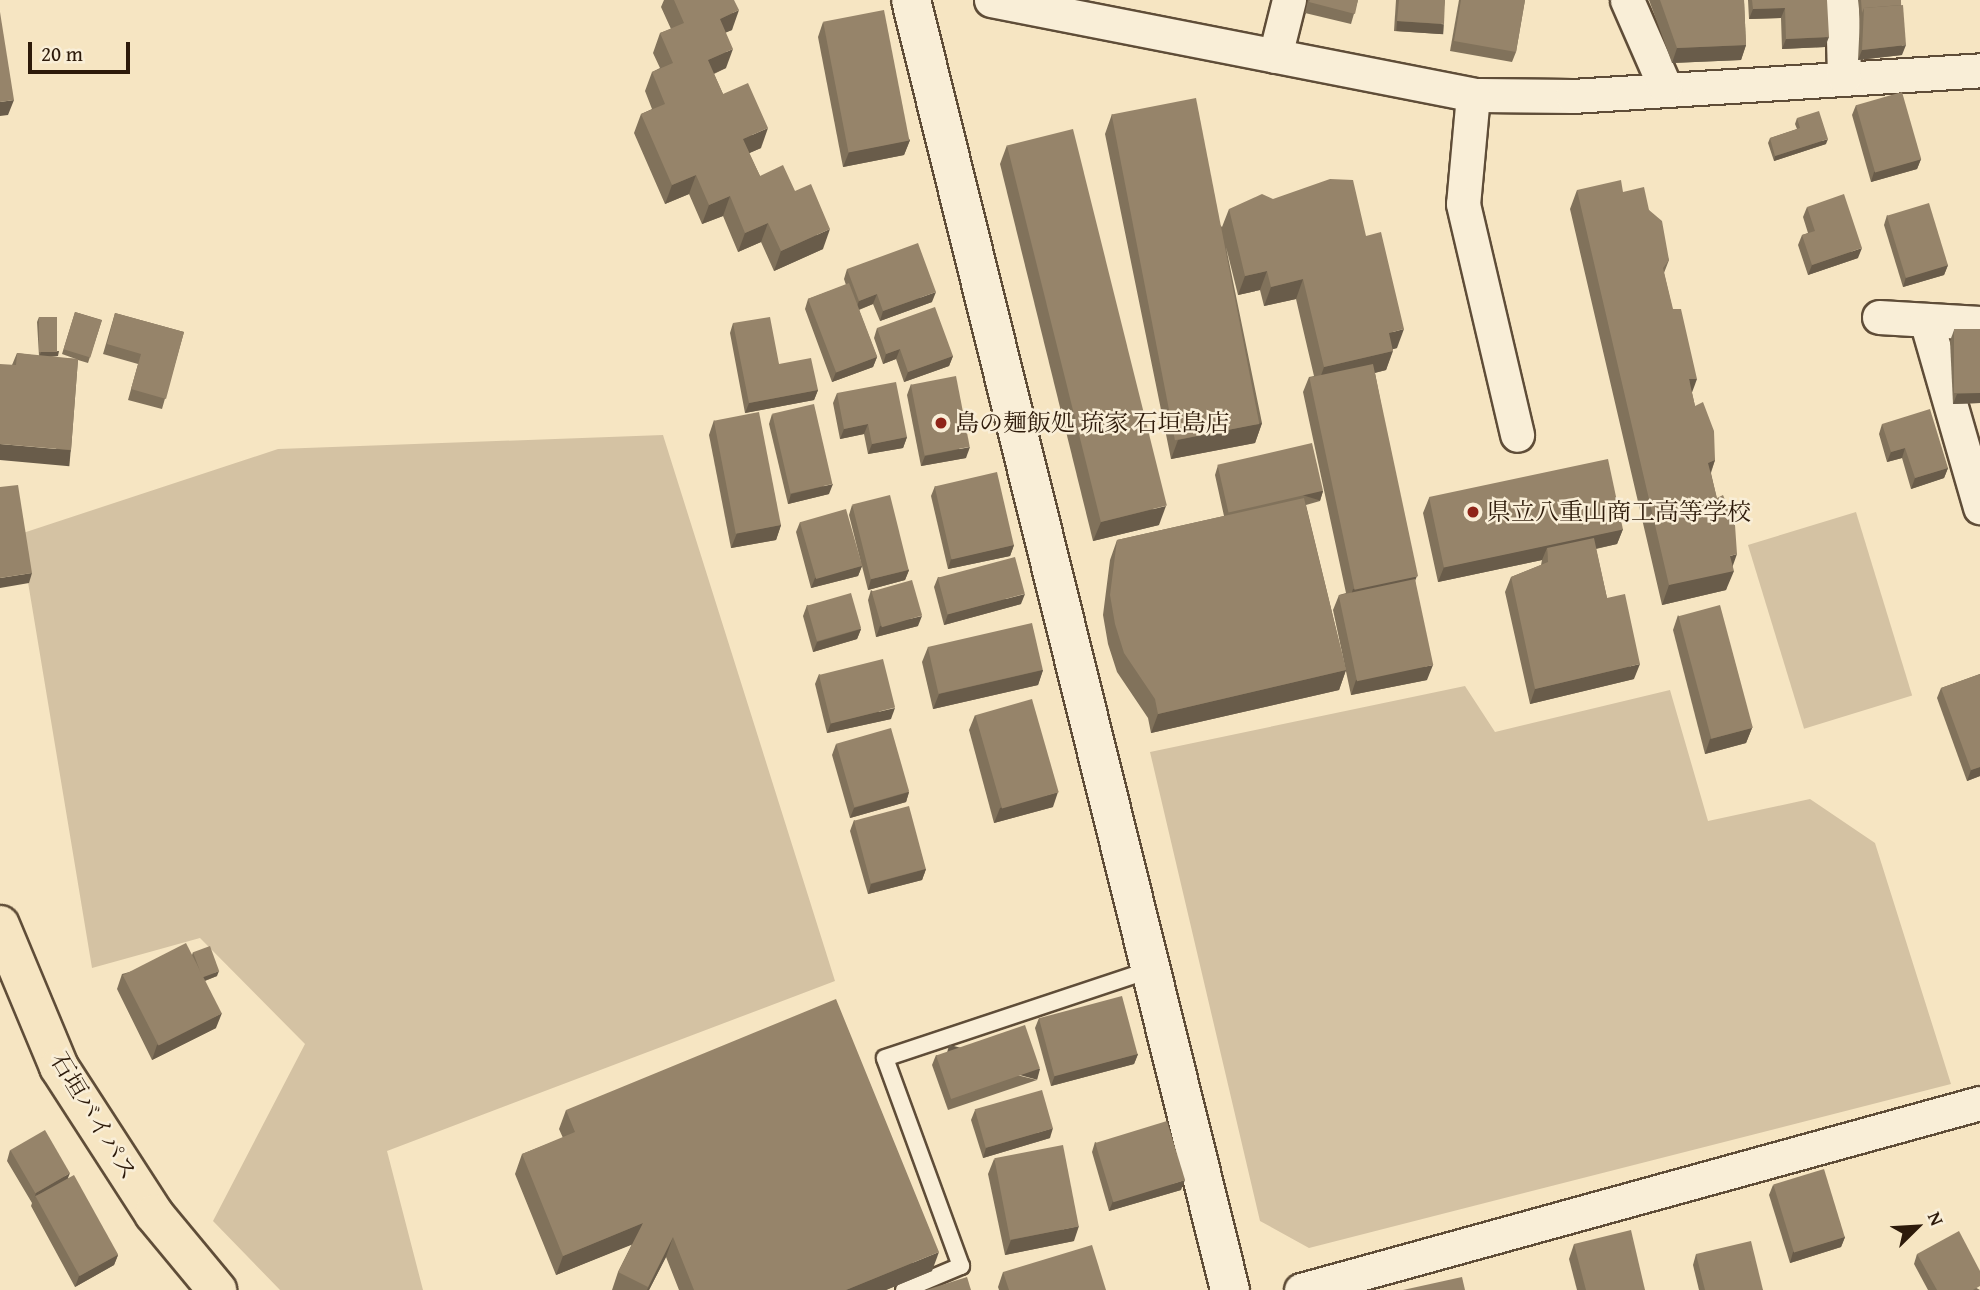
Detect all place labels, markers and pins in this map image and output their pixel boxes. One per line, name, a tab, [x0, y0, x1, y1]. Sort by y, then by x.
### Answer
place label: 島の麺飯処 琉家 石垣島店	[955, 409, 1230, 437]
marker: 島の麺飯処 琉家 石垣島店	[933, 415, 949, 431]
place label: 県立八重山商工高等学校	[1487, 498, 1751, 526]
marker: 県立八重山商工高等学校	[1465, 504, 1481, 520]

